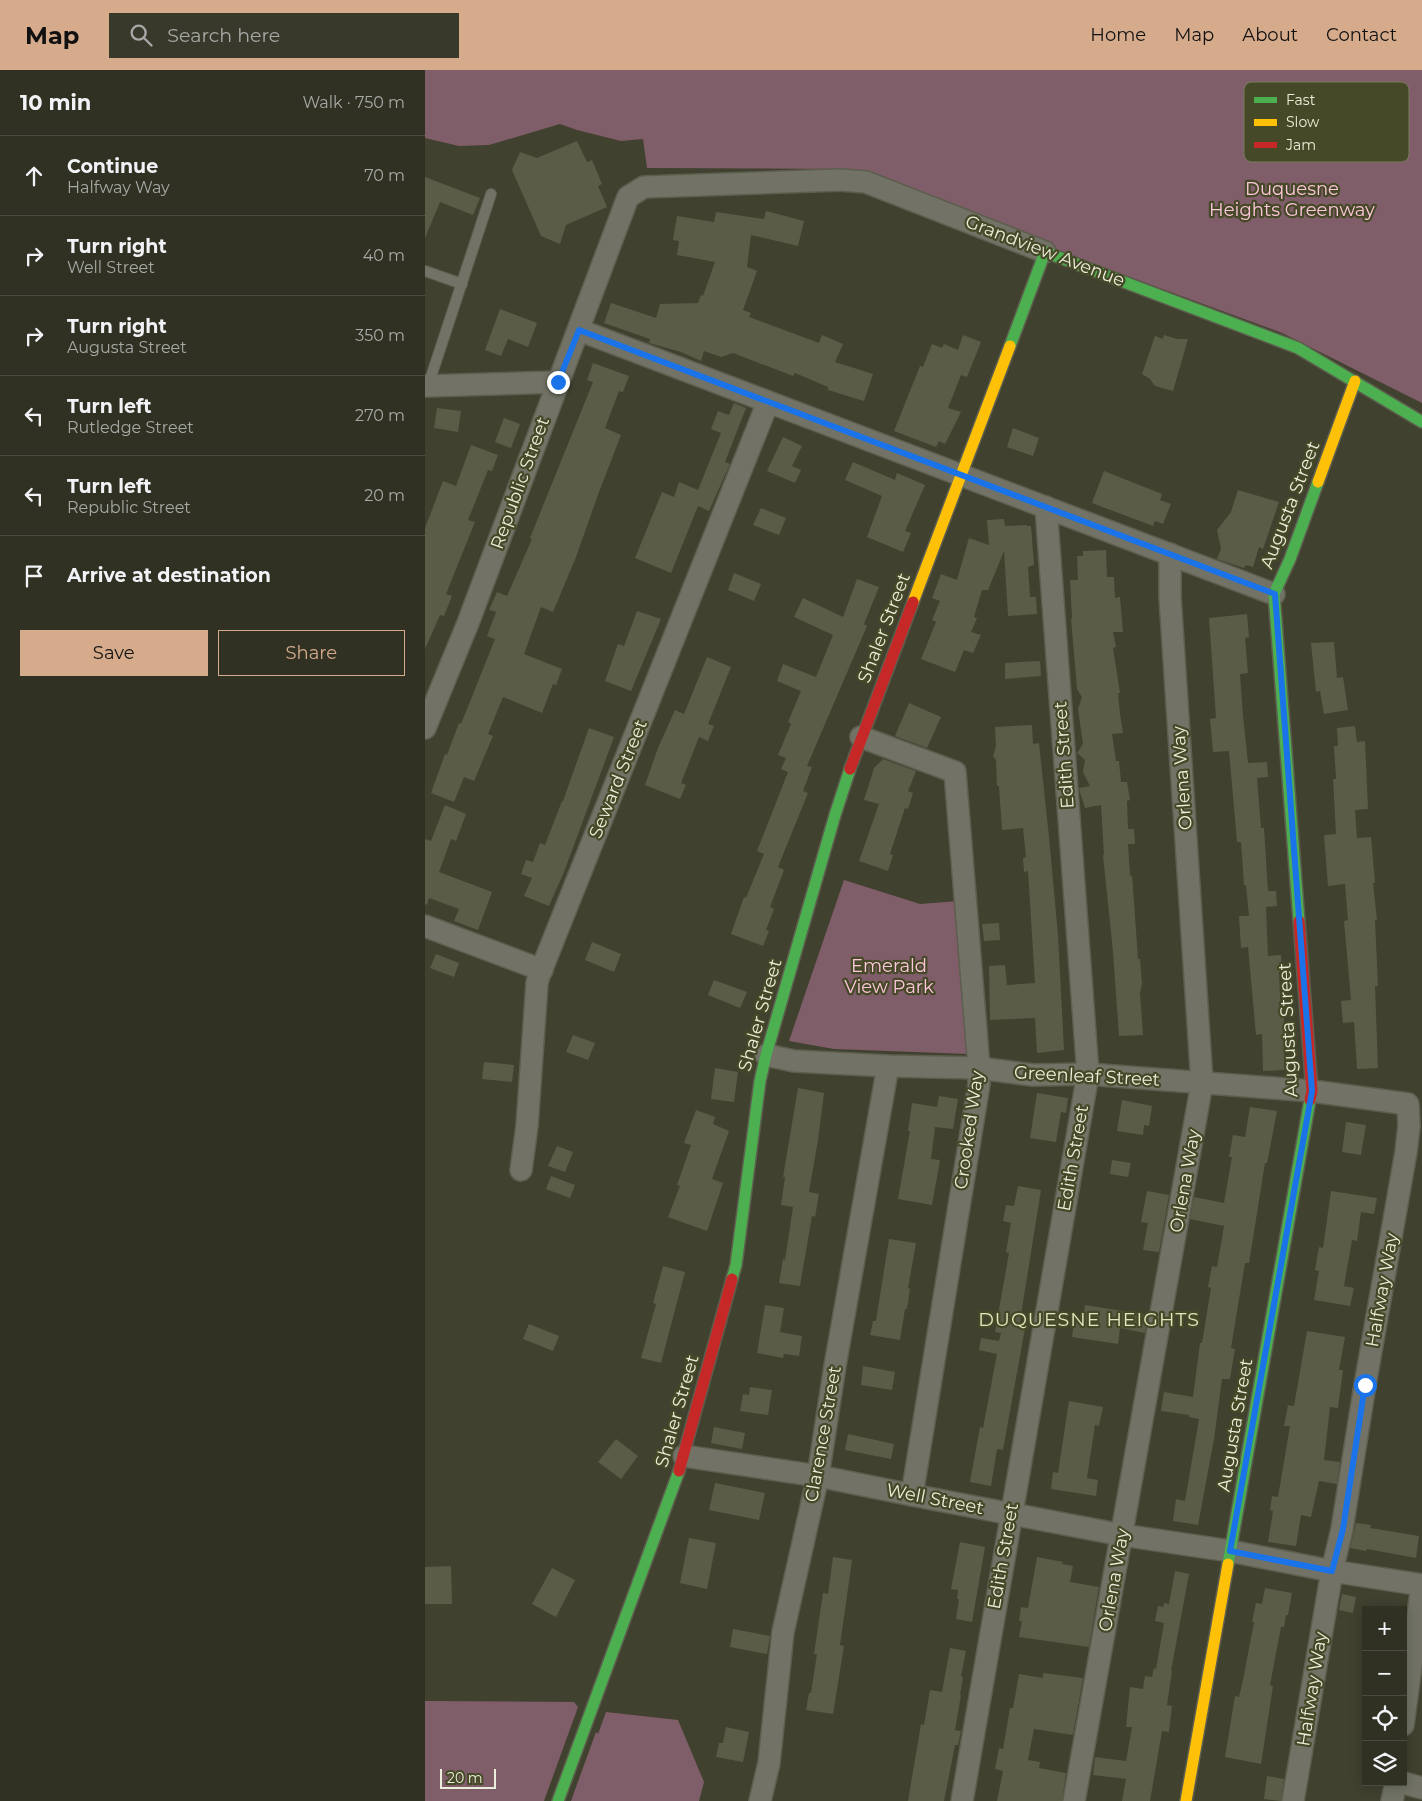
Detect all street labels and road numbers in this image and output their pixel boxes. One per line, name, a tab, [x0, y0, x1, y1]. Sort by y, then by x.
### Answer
street label: Grandview Avenue	[962, 210, 1128, 292]
street label: Republic Street	[486, 414, 554, 552]
street label: Augusta Street	[1256, 438, 1324, 572]
street label: Shaler Street	[853, 570, 915, 686]
street label: Edith Street	[1049, 701, 1079, 809]
street label: Seward Street	[584, 716, 652, 842]
street label: Orlena Way	[1167, 725, 1197, 831]
street label: Shaler Street	[733, 956, 787, 1074]
street label: Augusta Street	[1273, 962, 1303, 1098]
street label: Greenleaf Street	[1013, 1061, 1161, 1091]
street label: Crooked Way	[950, 1069, 988, 1191]
street label: Edith Street	[1053, 1103, 1093, 1213]
street label: Orlena Way	[1165, 1127, 1205, 1234]
street label: Halfway Way	[1361, 1231, 1403, 1349]
street label: Shaler Street	[650, 1352, 704, 1470]
street label: Augusta Street	[1212, 1357, 1258, 1493]
street label: Clarence Street	[800, 1364, 846, 1504]
street label: Well Street	[884, 1479, 986, 1519]
street label: Edith Street	[983, 1501, 1023, 1611]
street label: Orlena Way	[1094, 1526, 1134, 1633]
street label: Halfway Way	[1292, 1630, 1332, 1748]

